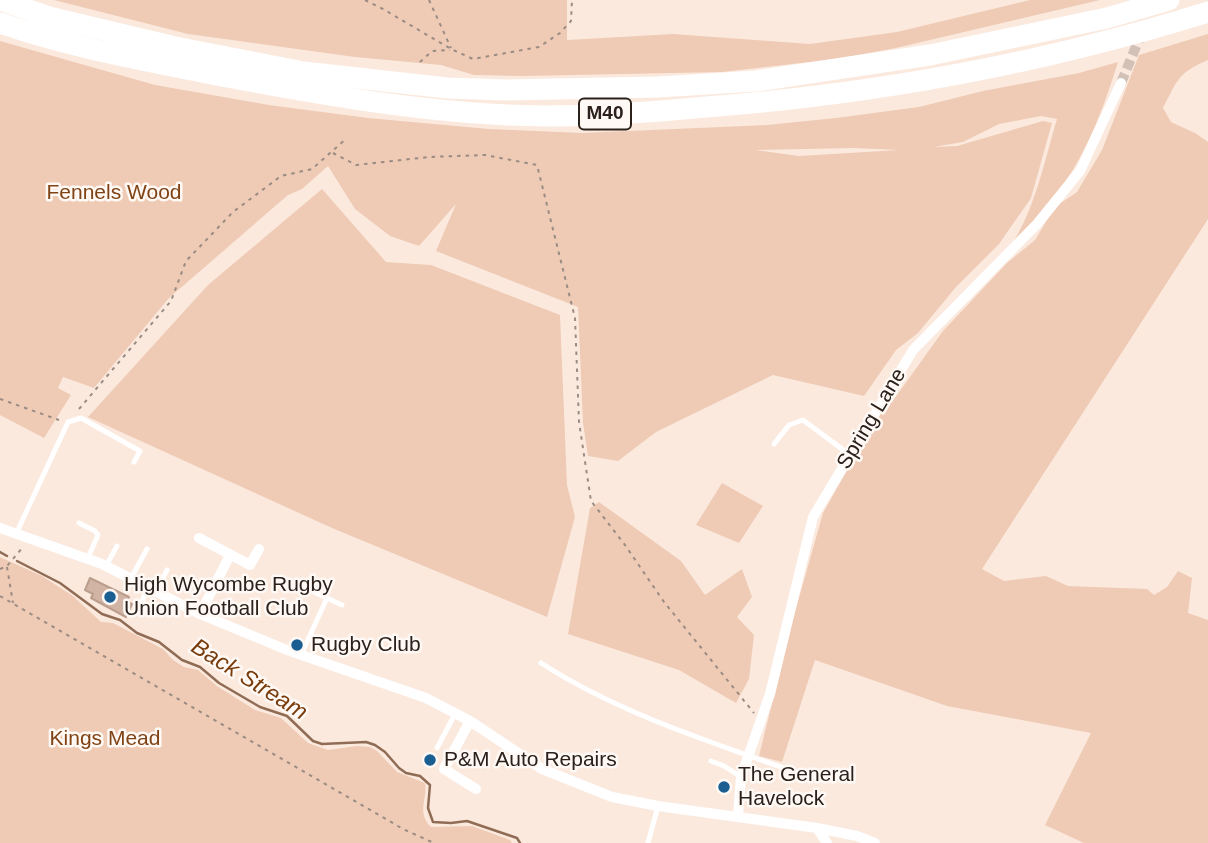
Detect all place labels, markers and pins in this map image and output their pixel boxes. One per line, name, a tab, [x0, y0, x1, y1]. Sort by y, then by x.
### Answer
place label: High Wycombe Rugby Union Football Club	[124, 572, 333, 622]
marker: High Wycombe Rugby Union Football Club	[102, 589, 118, 605]
place label: Rugby Club	[311, 632, 421, 658]
marker: Rugby Club	[289, 637, 305, 653]
place label: P&M Auto Repairs	[444, 747, 617, 773]
marker: P&M Auto Repairs	[422, 752, 438, 768]
place label: The General Havelock	[738, 762, 855, 812]
marker: The General Havelock	[716, 779, 732, 795]

